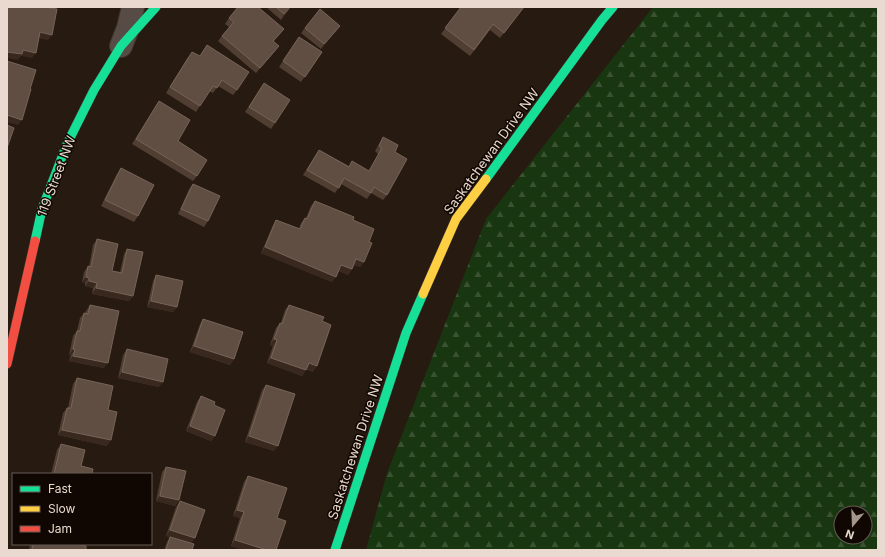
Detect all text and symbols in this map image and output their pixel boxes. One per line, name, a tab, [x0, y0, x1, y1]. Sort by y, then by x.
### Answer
street label: Saskatchewan Drive NW	[440, 85, 542, 217]
street label: 119 Street NW	[33, 133, 79, 219]
street label: Saskatchewan Drive NW	[324, 372, 386, 521]
legend	[12, 473, 152, 545]
text: Fast	[48, 481, 72, 496]
text: Slow	[48, 501, 76, 516]
north arrow	[833, 505, 873, 545]
text: Jam	[48, 521, 72, 536]
text: N	[843, 526, 856, 542]

